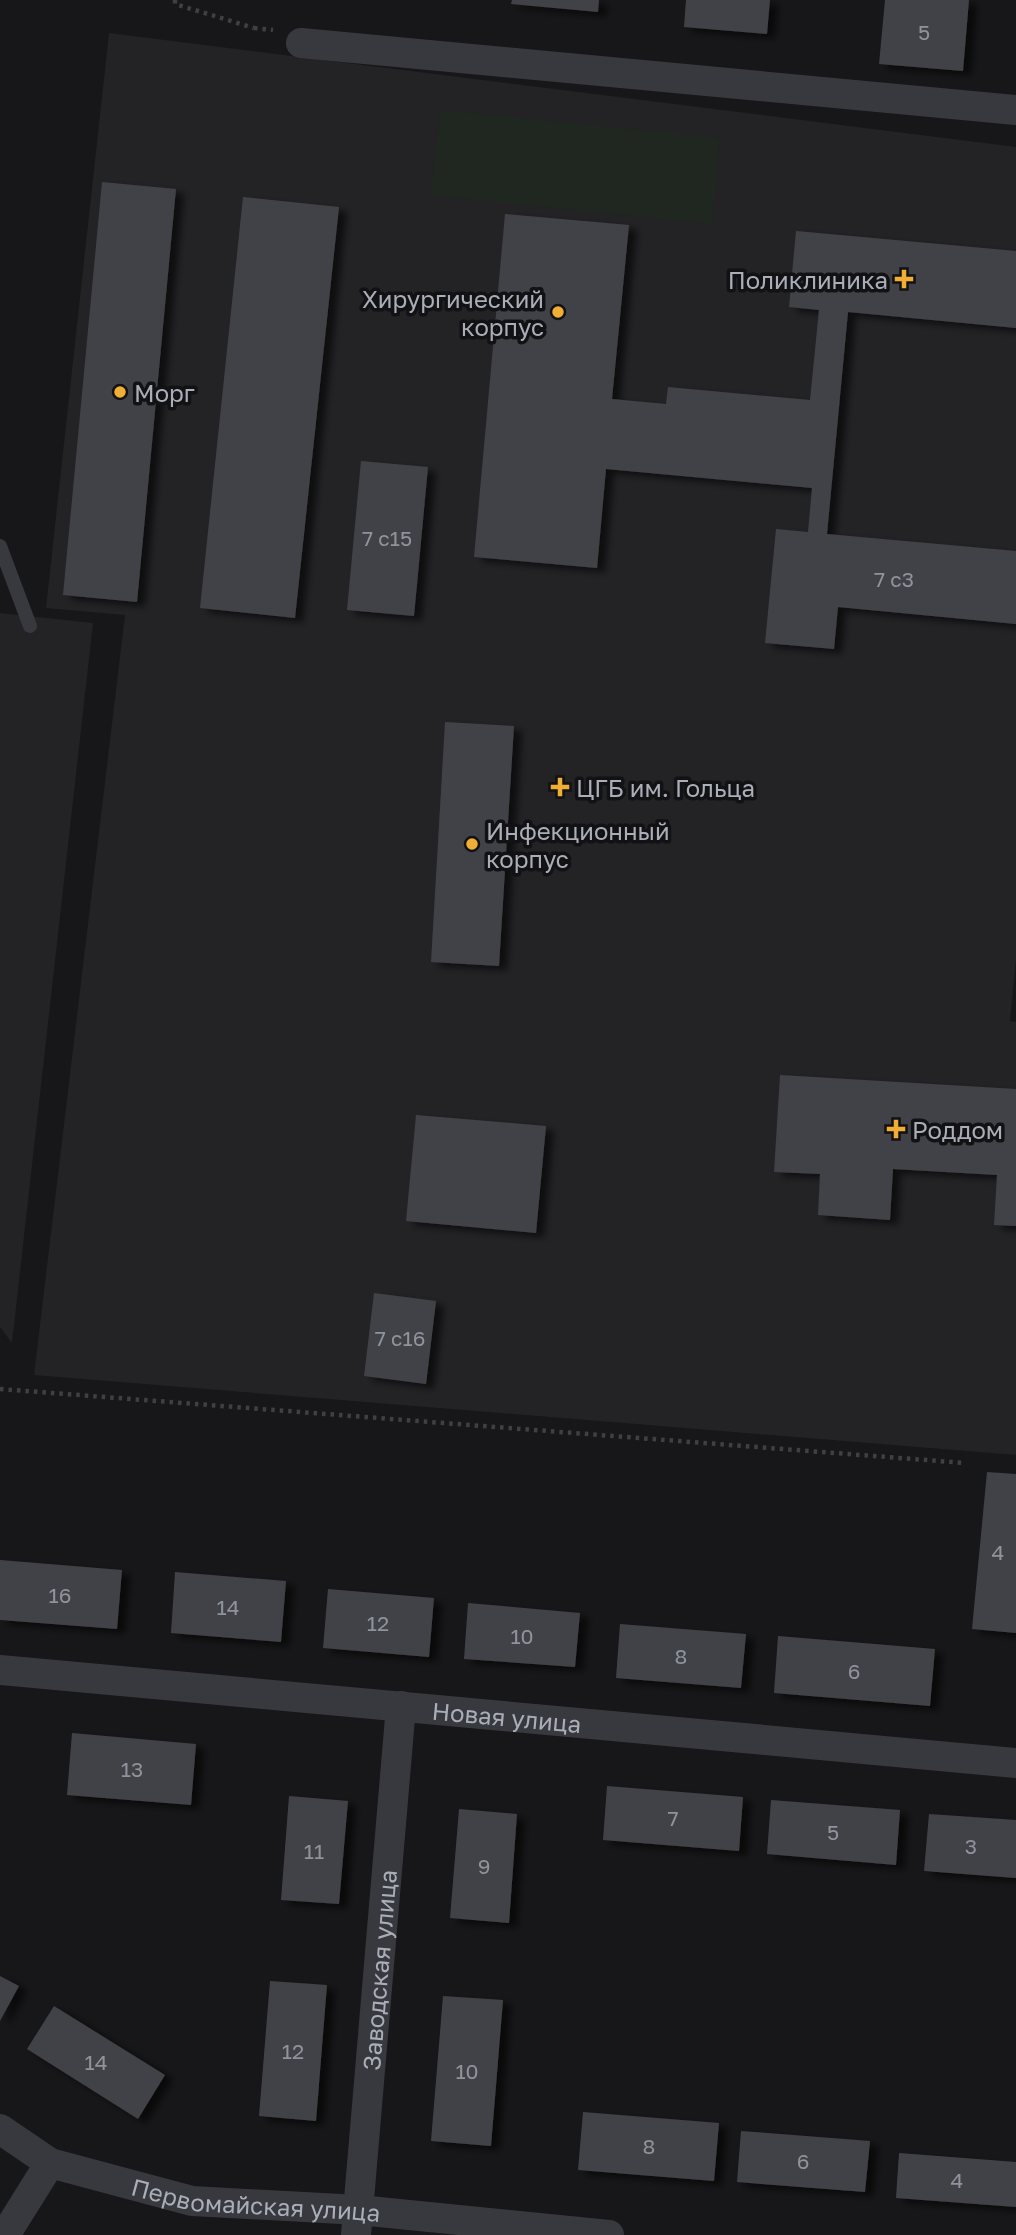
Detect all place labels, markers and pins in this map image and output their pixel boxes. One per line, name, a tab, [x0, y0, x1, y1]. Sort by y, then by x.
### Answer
place label: Поликлиника	[728, 265, 888, 294]
marker: Поликлиника	[894, 269, 914, 289]
place label: Хирургический корпус	[362, 284, 544, 341]
marker: Хирургический корпус	[550, 304, 566, 320]
place label: Морг	[134, 378, 195, 407]
marker: Морг	[112, 384, 128, 400]
place label: ЦГБ им. Гольца	[576, 773, 755, 802]
marker: ЦГБ им. Гольца	[550, 777, 570, 797]
place label: Инфекционный корпус	[486, 816, 670, 873]
marker: Инфекционный корпус	[464, 836, 480, 852]
place label: Роддом	[912, 1115, 1003, 1144]
marker: Роддом	[886, 1119, 906, 1139]

